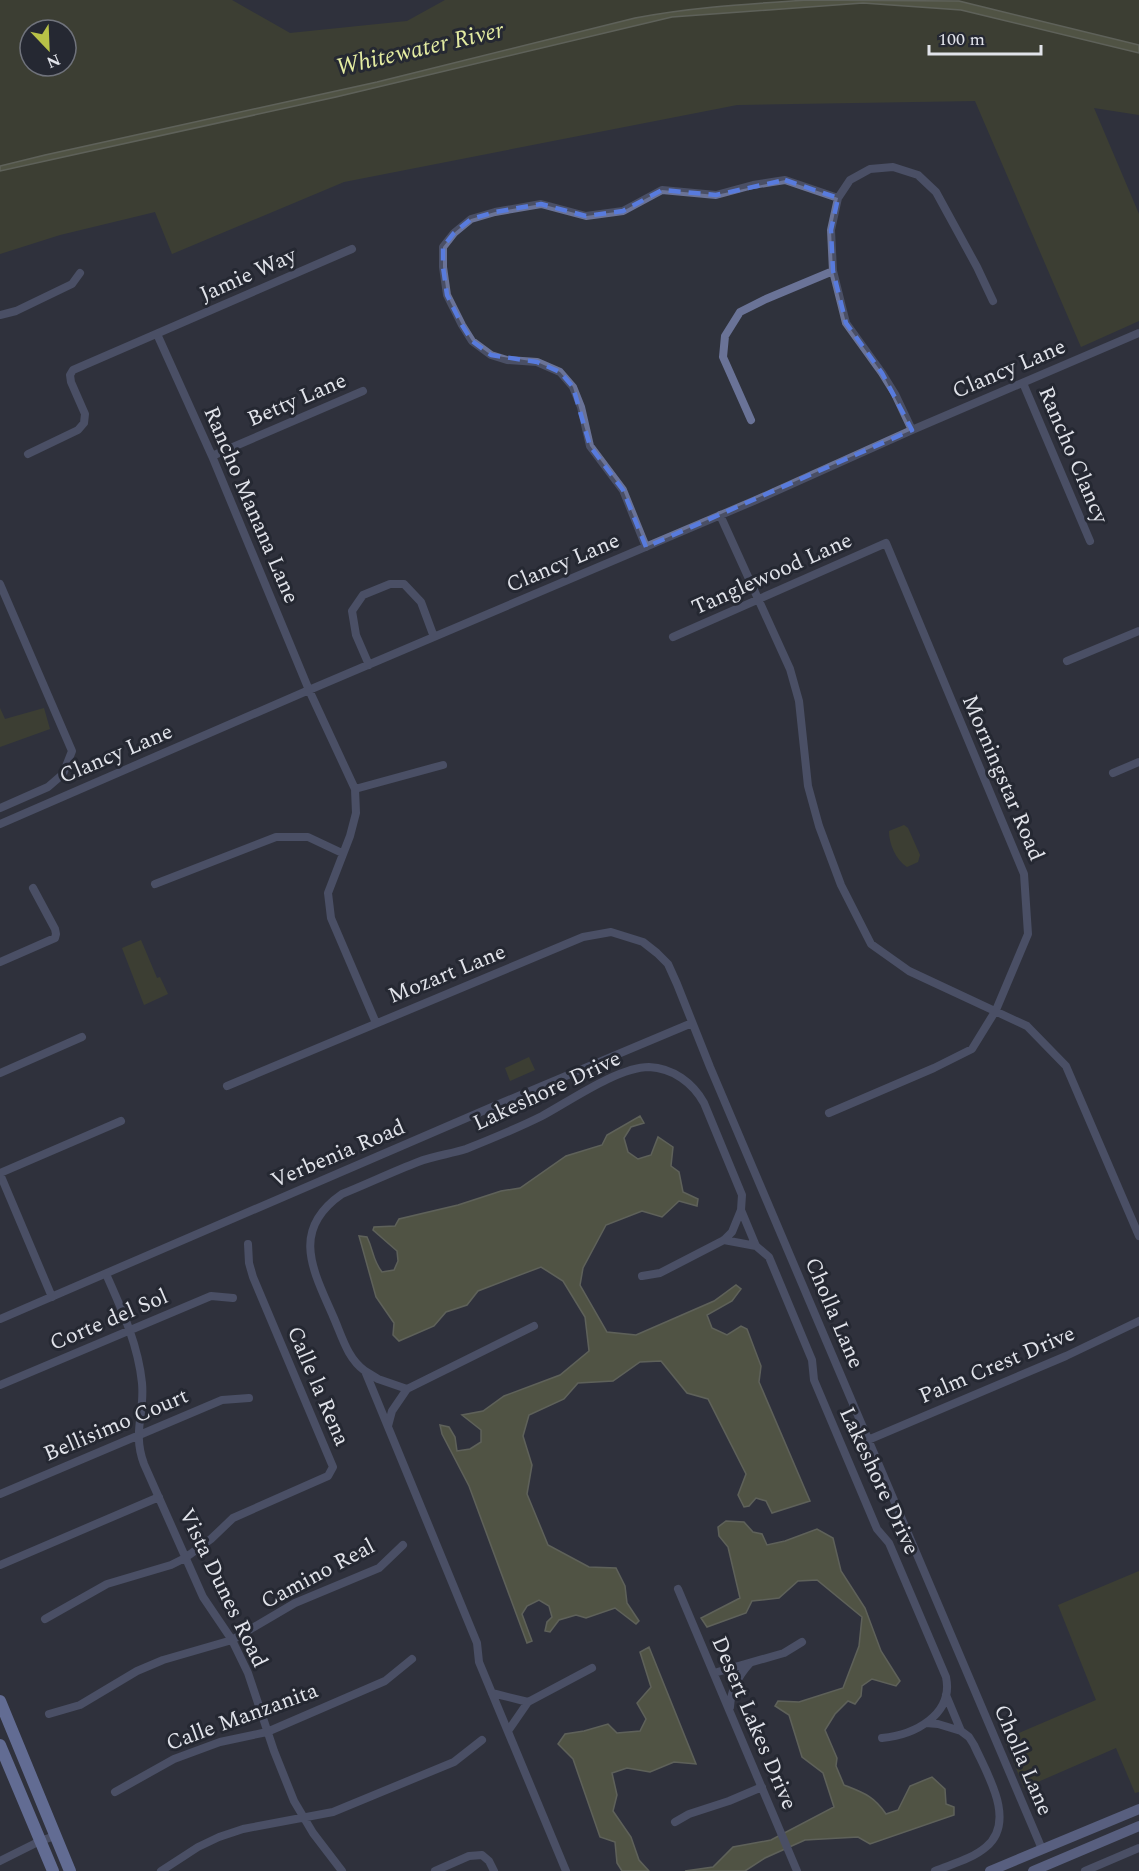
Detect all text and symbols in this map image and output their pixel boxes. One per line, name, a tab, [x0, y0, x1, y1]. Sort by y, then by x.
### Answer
water label: Whitewater River	[332, 12, 508, 86]
north arrow	[18, 18, 78, 78]
scale bar	[929, 18, 1042, 56]
text: 100 m	[938, 26, 985, 53]
text: N	[43, 47, 64, 74]
street label: Jamie Way	[194, 238, 303, 311]
street label: Clancy Lane	[947, 330, 1071, 408]
street label: Betty Lane	[242, 364, 352, 436]
street label: Rancho Clancy	[1029, 381, 1117, 530]
street label: Rancho Manana Lane	[195, 401, 307, 609]
street label: Clancy Lane	[501, 524, 625, 602]
street label: Tanglewood Lane	[686, 524, 858, 624]
street label: Morningstar Road	[953, 690, 1053, 866]
street label: Clancy Lane	[54, 715, 178, 793]
street label: Mozart Lane	[383, 935, 511, 1013]
street label: Lakeshore Drive	[468, 1042, 626, 1140]
street label: Verbenia Road	[266, 1111, 410, 1197]
street label: Cholla Lane	[796, 1252, 872, 1374]
street label: Corte del Sol	[45, 1280, 173, 1360]
street label: Palm Crest Drive	[914, 1317, 1080, 1413]
street label: Calle la Rena	[278, 1321, 358, 1451]
street label: Bellisimo Court	[38, 1380, 194, 1470]
street label: Lakeshore Drive	[830, 1402, 928, 1560]
street label: Vista Dunes Road	[170, 1503, 276, 1673]
street label: Camino Real	[255, 1530, 381, 1618]
street label: Desert Lakes Drive	[703, 1631, 805, 1815]
street label: Calle Manzanita	[161, 1674, 323, 1760]
street label: Cholla Lane	[985, 1699, 1061, 1821]

